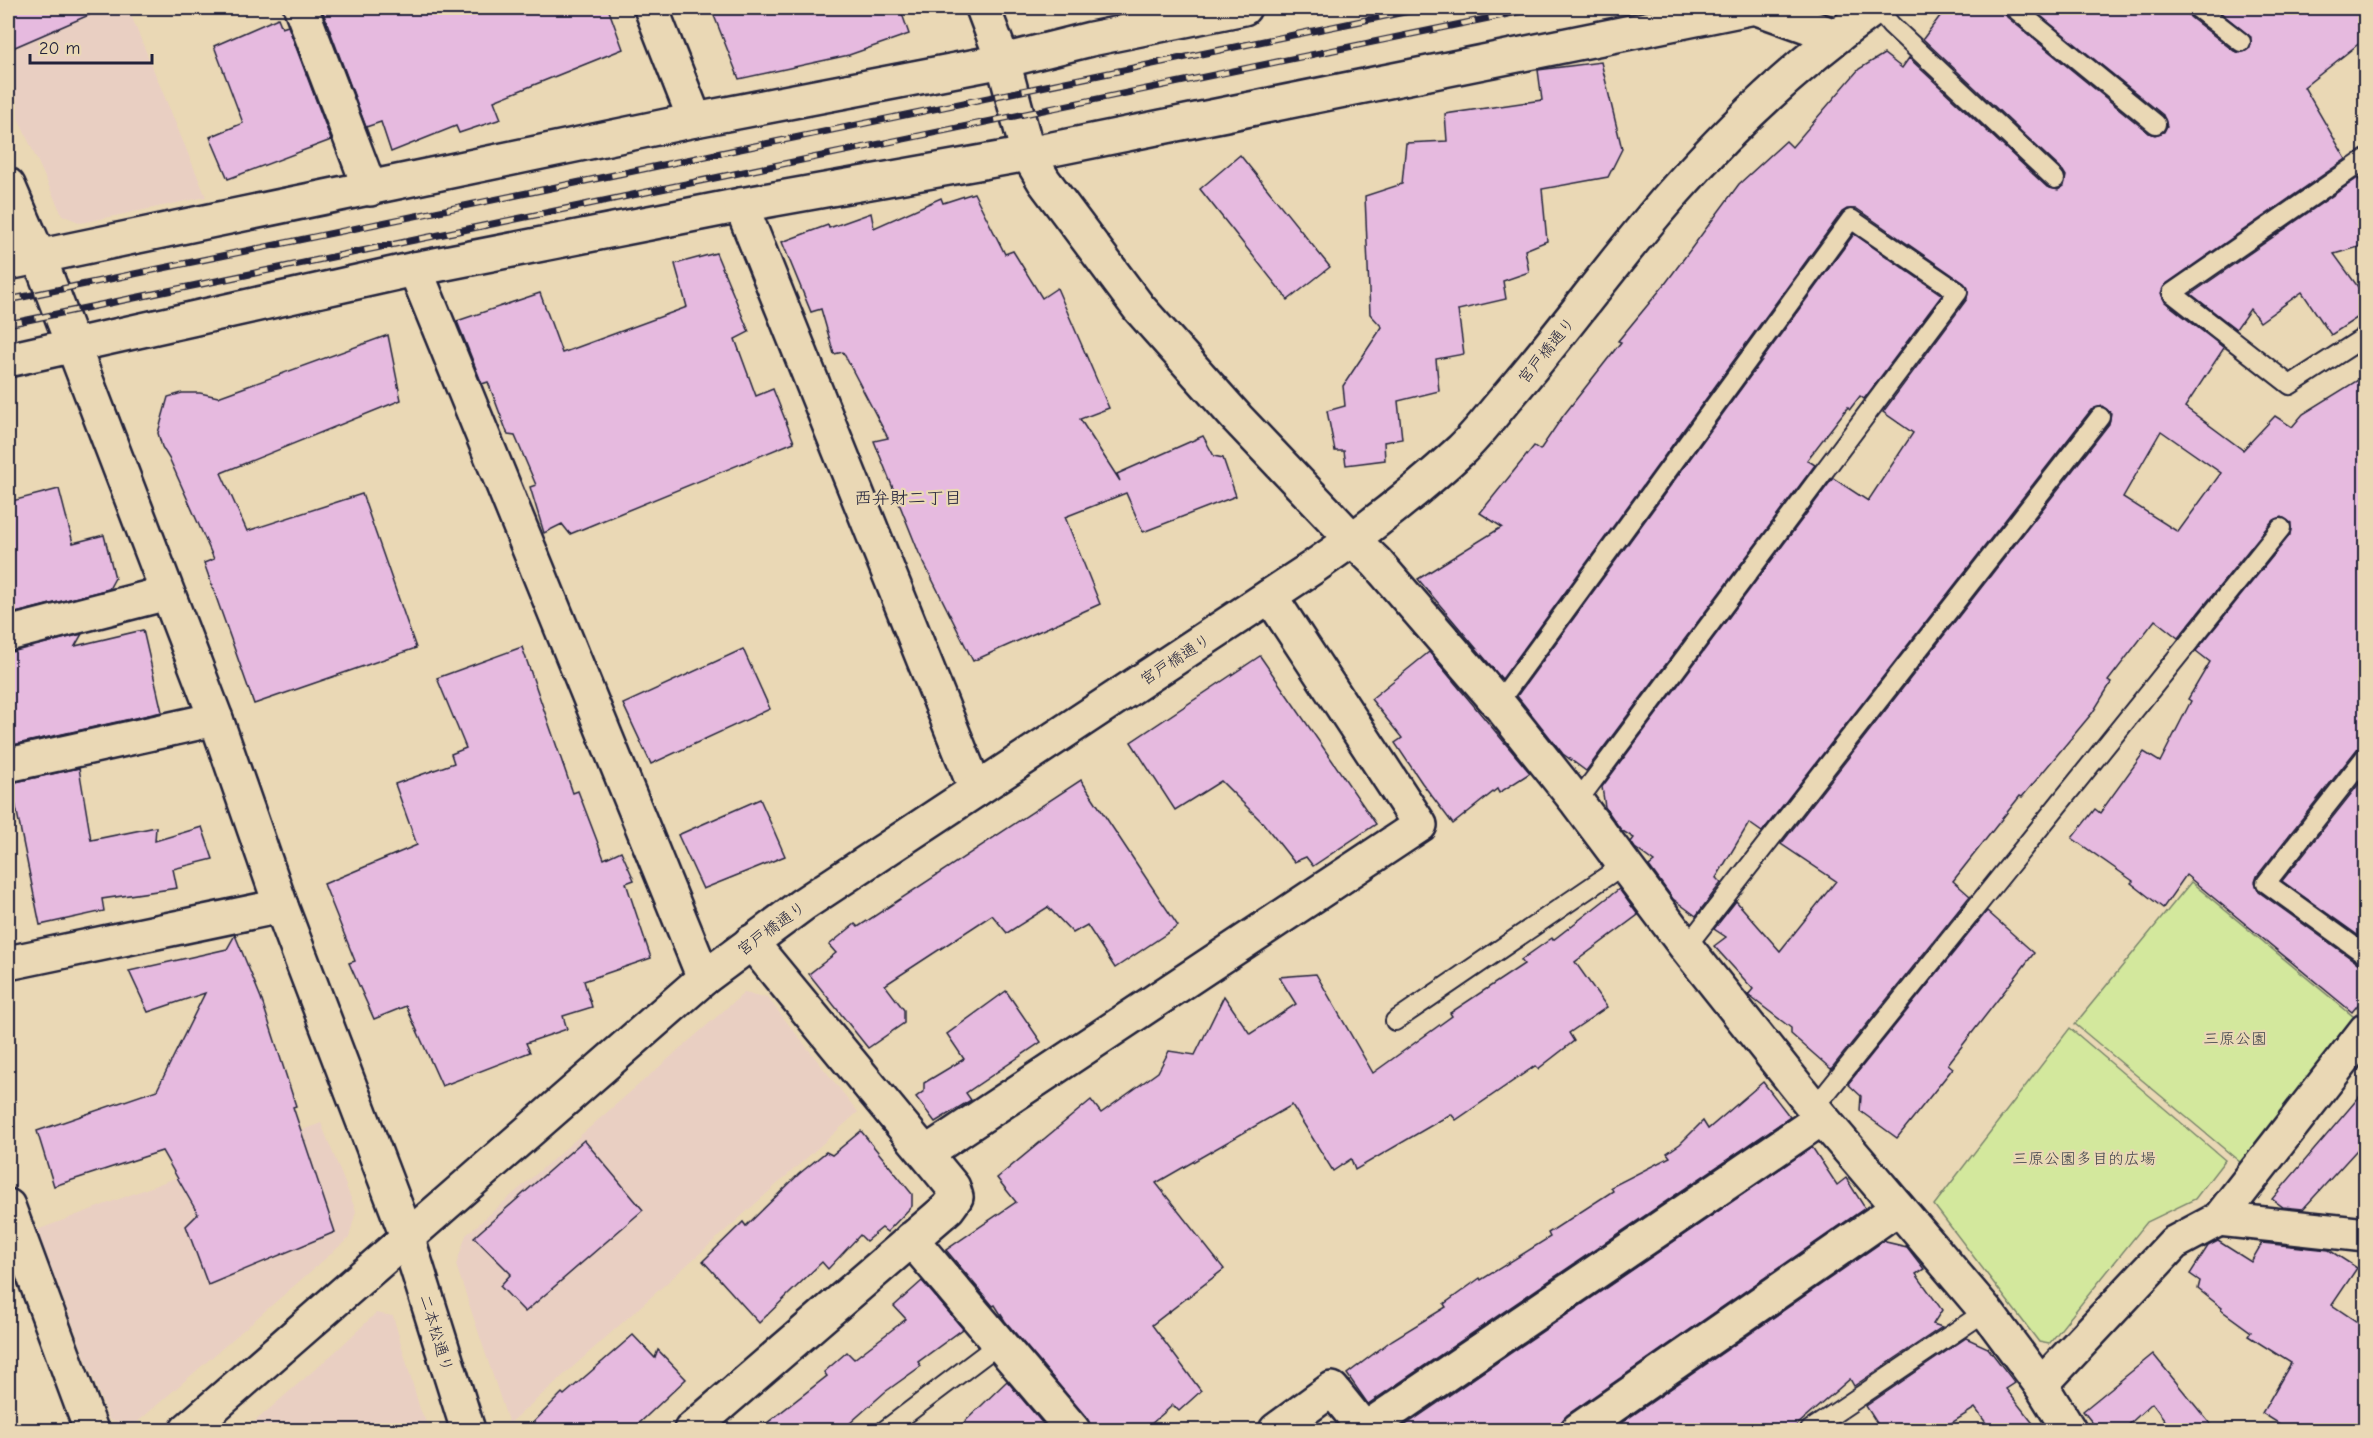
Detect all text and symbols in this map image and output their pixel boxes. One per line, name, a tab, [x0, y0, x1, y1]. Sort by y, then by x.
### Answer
scale bar	[30, 27, 152, 65]
text: 20 m	[39, 38, 80, 59]
street label: 宮戸橋通り	[1515, 314, 1579, 387]
district label: 西弁財二丁目	[854, 488, 962, 509]
street label: 宮戸橋通り	[1137, 631, 1214, 689]
street label: 宮戸橋通り	[734, 898, 809, 960]
park label: 三原公園	[2203, 1030, 2267, 1048]
park label: 三原公園多目的広場	[2012, 1150, 2156, 1168]
street label: 二本松通り	[416, 1292, 456, 1374]

